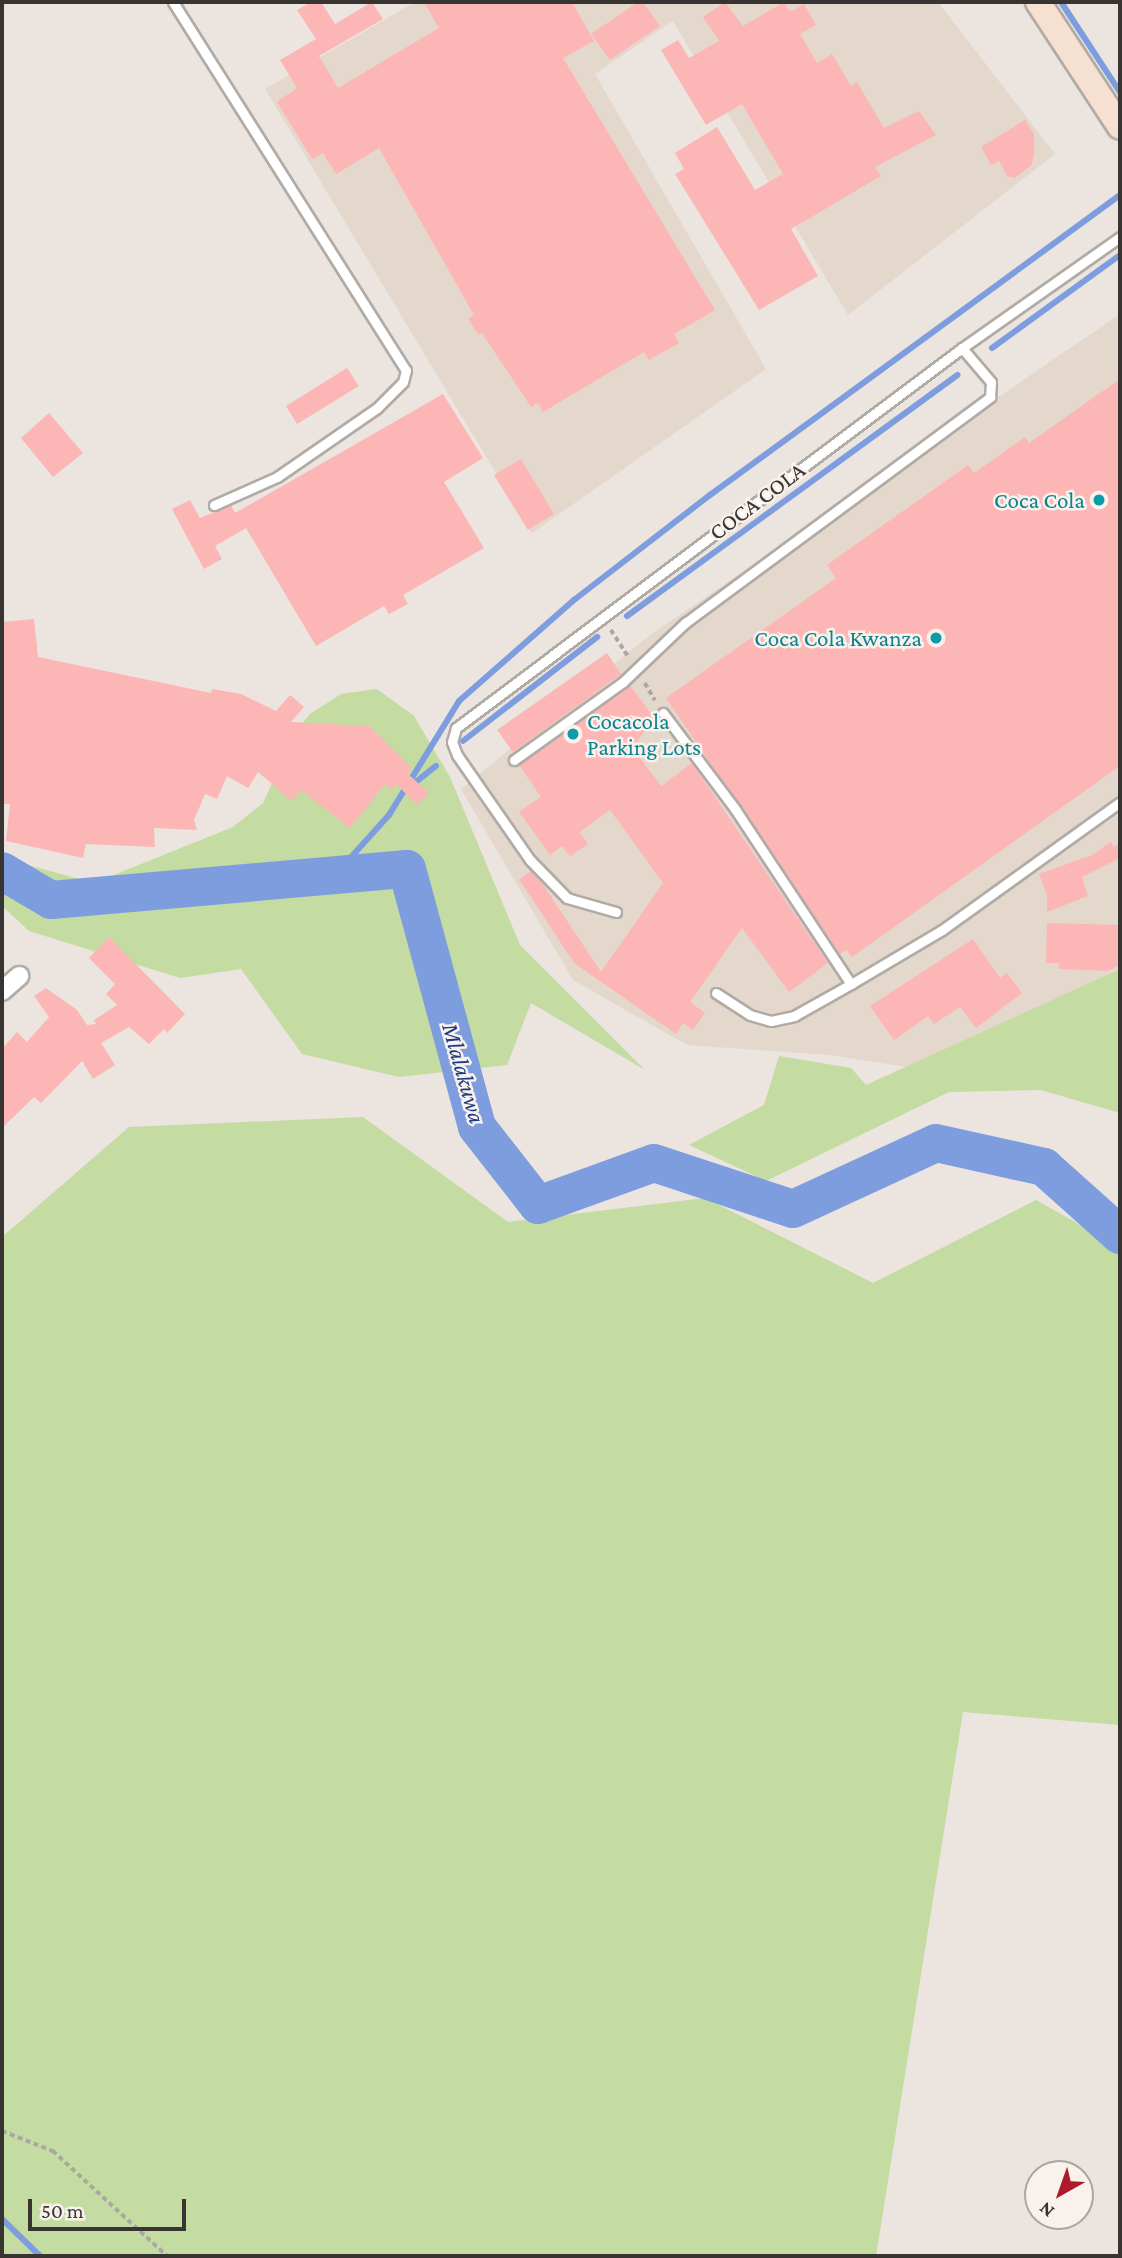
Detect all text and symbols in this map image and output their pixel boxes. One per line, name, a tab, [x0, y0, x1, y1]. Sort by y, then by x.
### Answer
street label: COCA COLA	[704, 456, 810, 546]
place label: Coca Cola	[994, 486, 1085, 514]
marker: Coca Cola	[1091, 492, 1107, 508]
place label: Coca Cola Kwanza	[754, 624, 922, 652]
marker: Coca Cola Kwanza	[928, 630, 944, 646]
place label: Cocacola Parking Lots	[587, 707, 701, 761]
marker: Cocacola Parking Lots	[565, 726, 581, 742]
water label: Mlalakuwa	[436, 1019, 492, 1127]
north arrow	[1024, 2160, 1094, 2230]
scale bar	[32, 2184, 189, 2228]
text: N	[1035, 2198, 1058, 2222]
text: 50 m	[41, 2199, 84, 2223]

